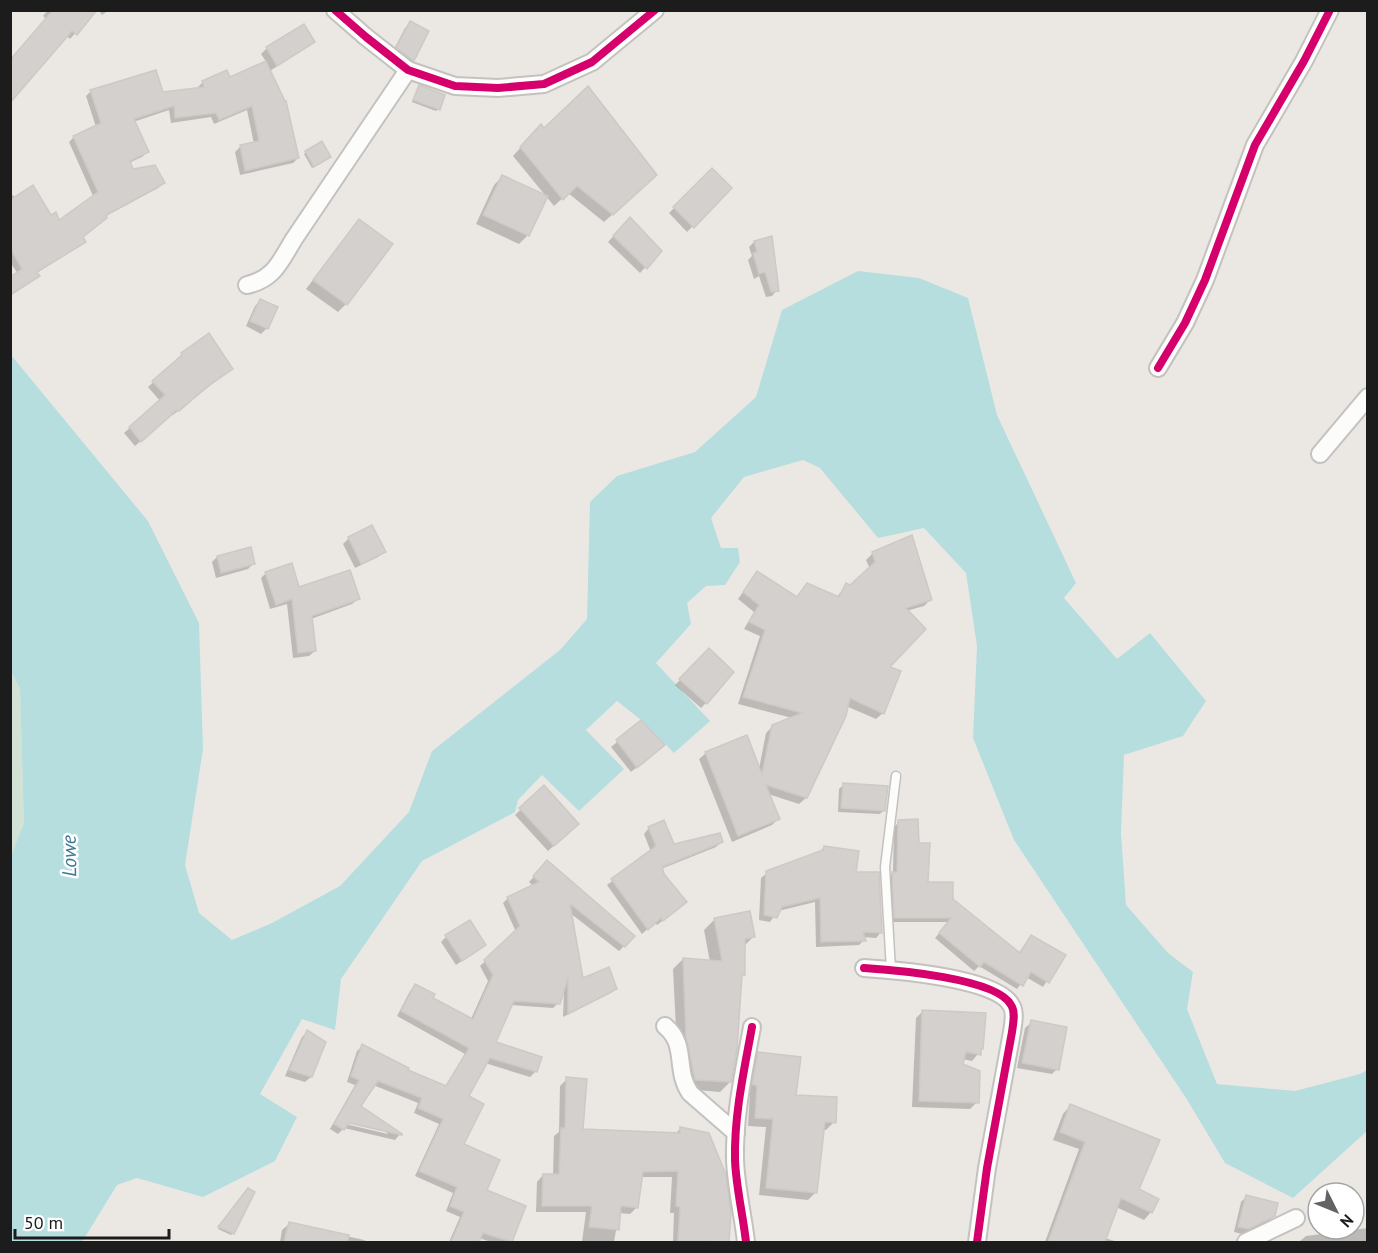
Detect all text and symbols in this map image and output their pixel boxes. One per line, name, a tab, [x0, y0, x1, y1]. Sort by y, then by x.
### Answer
water label: Lowe	[56, 834, 82, 877]
north arrow	[1306, 1181, 1366, 1241]
scale bar	[15, 1202, 170, 1240]
text: 50 m	[24, 1211, 63, 1234]
text: N	[1336, 1211, 1358, 1232]

